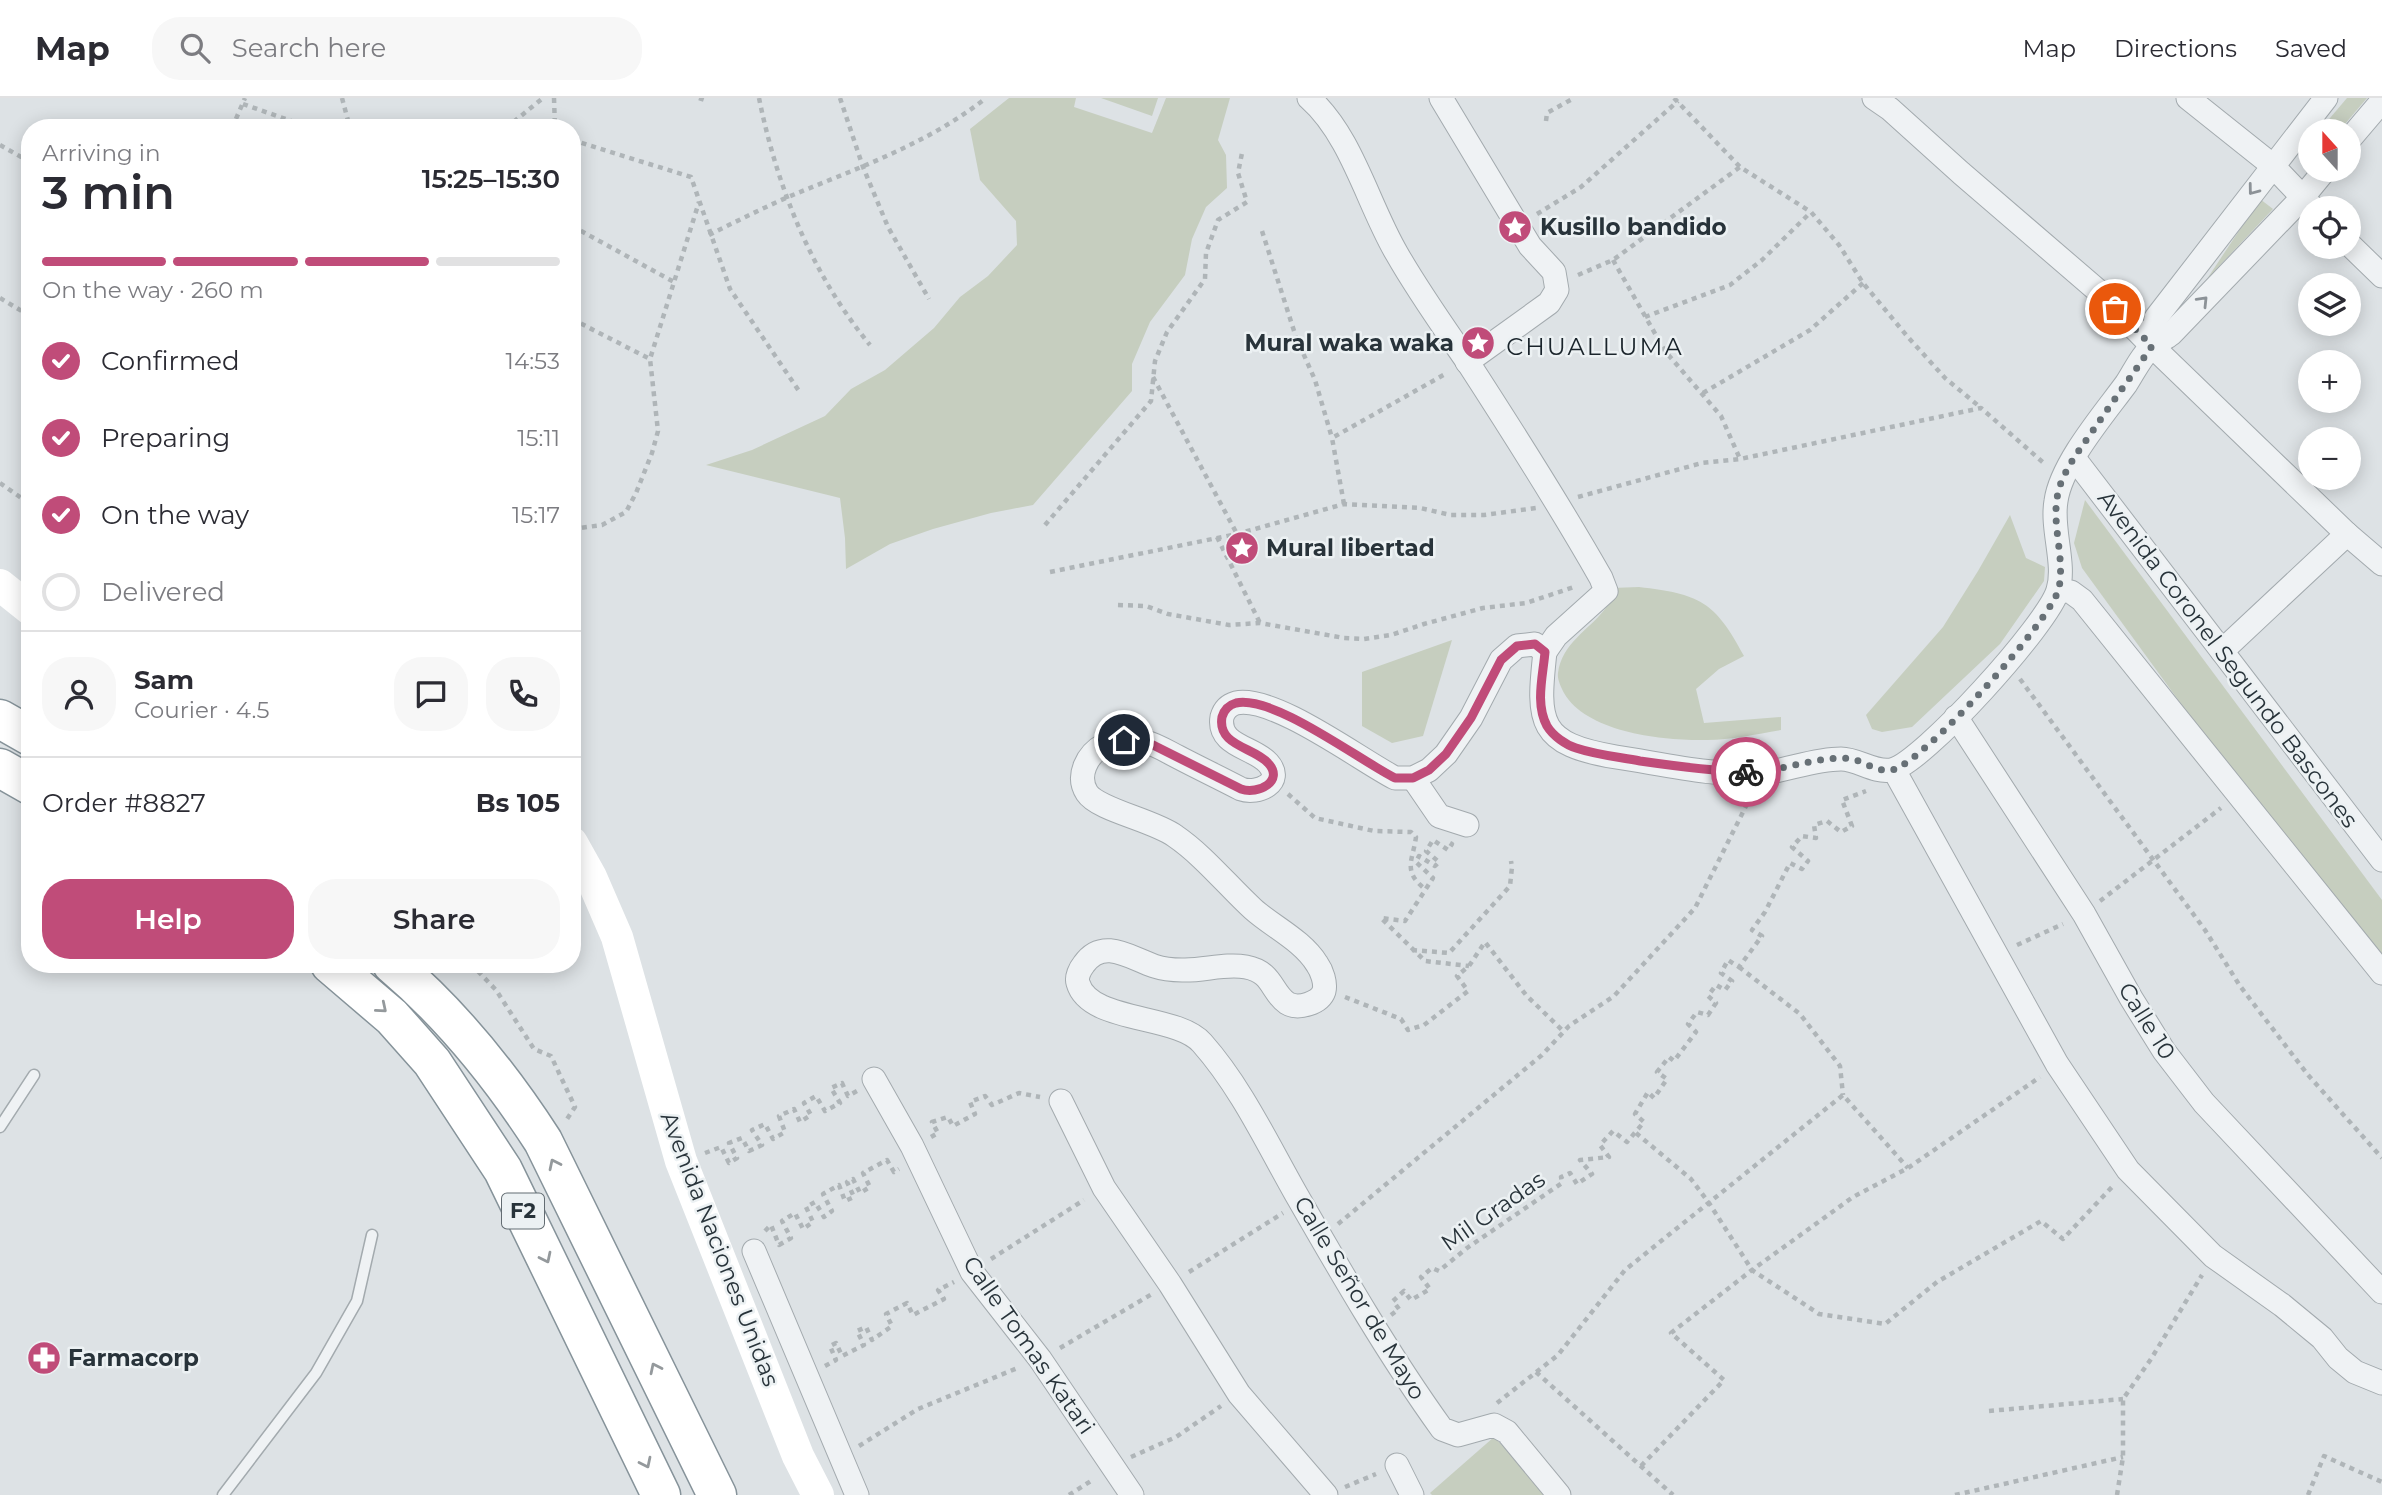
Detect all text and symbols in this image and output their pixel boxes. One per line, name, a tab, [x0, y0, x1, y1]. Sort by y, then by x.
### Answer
search box	[152, 17, 642, 80]
text: Map	[35, 28, 110, 68]
icon: search	[176, 29, 214, 67]
text: Search here	[232, 32, 386, 64]
text: Map	[2023, 34, 2076, 63]
text: Directions	[2114, 34, 2237, 63]
text: Saved	[2275, 34, 2347, 63]
north arrow	[2298, 119, 2361, 182]
map controls	[2298, 119, 2361, 490]
text: Arriving in	[42, 139, 161, 167]
text: 15:25–15:30	[422, 163, 560, 195]
text: 3 min	[42, 164, 175, 221]
one-way arrow	[2249, 182, 2262, 195]
button: locate	[2298, 196, 2361, 259]
place icon: Kusillo bandido	[1496, 208, 1534, 246]
place label: Kusillo bandido	[1540, 213, 1727, 241]
button: layers	[2298, 273, 2361, 336]
text: On the way · 260 m	[42, 276, 264, 304]
pin	[2085, 279, 2145, 339]
icon: bag	[2096, 290, 2134, 328]
one-way arrow	[2194, 297, 2207, 310]
place icon: Mural waka waka	[1459, 324, 1497, 362]
place label: Mural waka waka	[1245, 329, 1454, 357]
district label: CHUALLUMA	[1506, 332, 1684, 361]
icon: check	[42, 342, 80, 380]
text: Confirmed	[101, 345, 240, 377]
text: 14:53	[506, 347, 560, 375]
button: +	[2298, 350, 2361, 413]
icon: check	[42, 419, 80, 457]
text: Preparing	[101, 422, 230, 454]
text: 15:11	[517, 424, 560, 452]
button: −	[2298, 427, 2361, 490]
street label: Avenida Coronel Segundo Bascones	[2092, 485, 2364, 833]
icon: check	[42, 496, 80, 534]
text: On the way	[101, 499, 249, 531]
text: 15:17	[512, 501, 560, 529]
place icon: Mural libertad	[1223, 529, 1261, 567]
place label: Mural libertad	[1266, 534, 1435, 562]
text: Delivered	[101, 576, 225, 608]
button: person	[42, 657, 116, 731]
button: chat	[394, 657, 468, 731]
button: phone	[486, 657, 560, 731]
text: Sam	[134, 664, 194, 696]
text: Courier · 4.5	[134, 696, 269, 724]
pin	[1094, 710, 1154, 770]
icon: home	[1105, 721, 1143, 759]
courier	[1711, 737, 1781, 807]
icon: bike	[1727, 753, 1765, 791]
text: Order #8827	[42, 787, 206, 819]
text: Bs 105	[476, 787, 560, 819]
button: Help	[42, 879, 294, 959]
button: Share	[308, 879, 560, 959]
street label: Calle 10	[2112, 977, 2182, 1065]
one-way arrow	[374, 1000, 387, 1013]
street label: Avenida Naciones Unidas	[655, 1108, 785, 1390]
one-way arrow	[548, 1159, 562, 1171]
street label: Mil Gradas	[1436, 1165, 1550, 1257]
street label: Calle Señor de Mayo	[1288, 1191, 1432, 1405]
road number: F2	[502, 1194, 544, 1228]
one-way arrow	[538, 1251, 552, 1263]
street label: Calle Tomas Katari	[957, 1251, 1101, 1439]
pharmacy icon: Farmacorp	[25, 1339, 63, 1377]
place label: Farmacorp	[68, 1344, 199, 1372]
one-way arrow	[649, 1363, 663, 1375]
one-way arrow	[637, 1456, 651, 1468]

